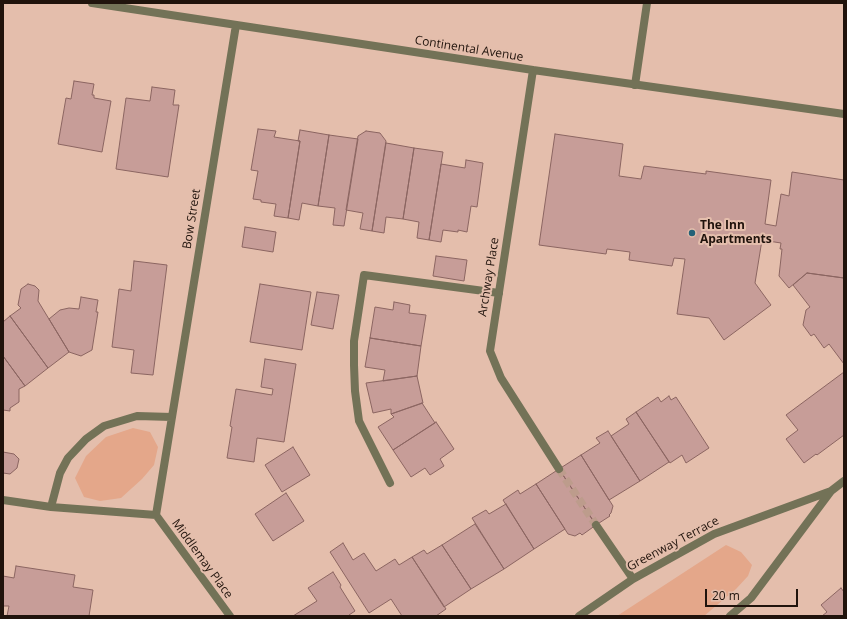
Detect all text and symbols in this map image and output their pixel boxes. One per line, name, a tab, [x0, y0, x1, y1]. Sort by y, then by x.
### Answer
street label: Continental Avenue	[414, 33, 524, 65]
street label: Bow Street	[180, 188, 204, 250]
place label: The Inn Apartments	[700, 219, 772, 247]
marker: The Inn Apartments	[687, 228, 697, 238]
street label: Archway Place	[476, 236, 502, 318]
street label: Greenway Terrace	[625, 514, 721, 574]
street label: Middlemay Place	[168, 517, 236, 601]
scale bar	[707, 581, 800, 607]
text: 20 m	[712, 587, 740, 604]

